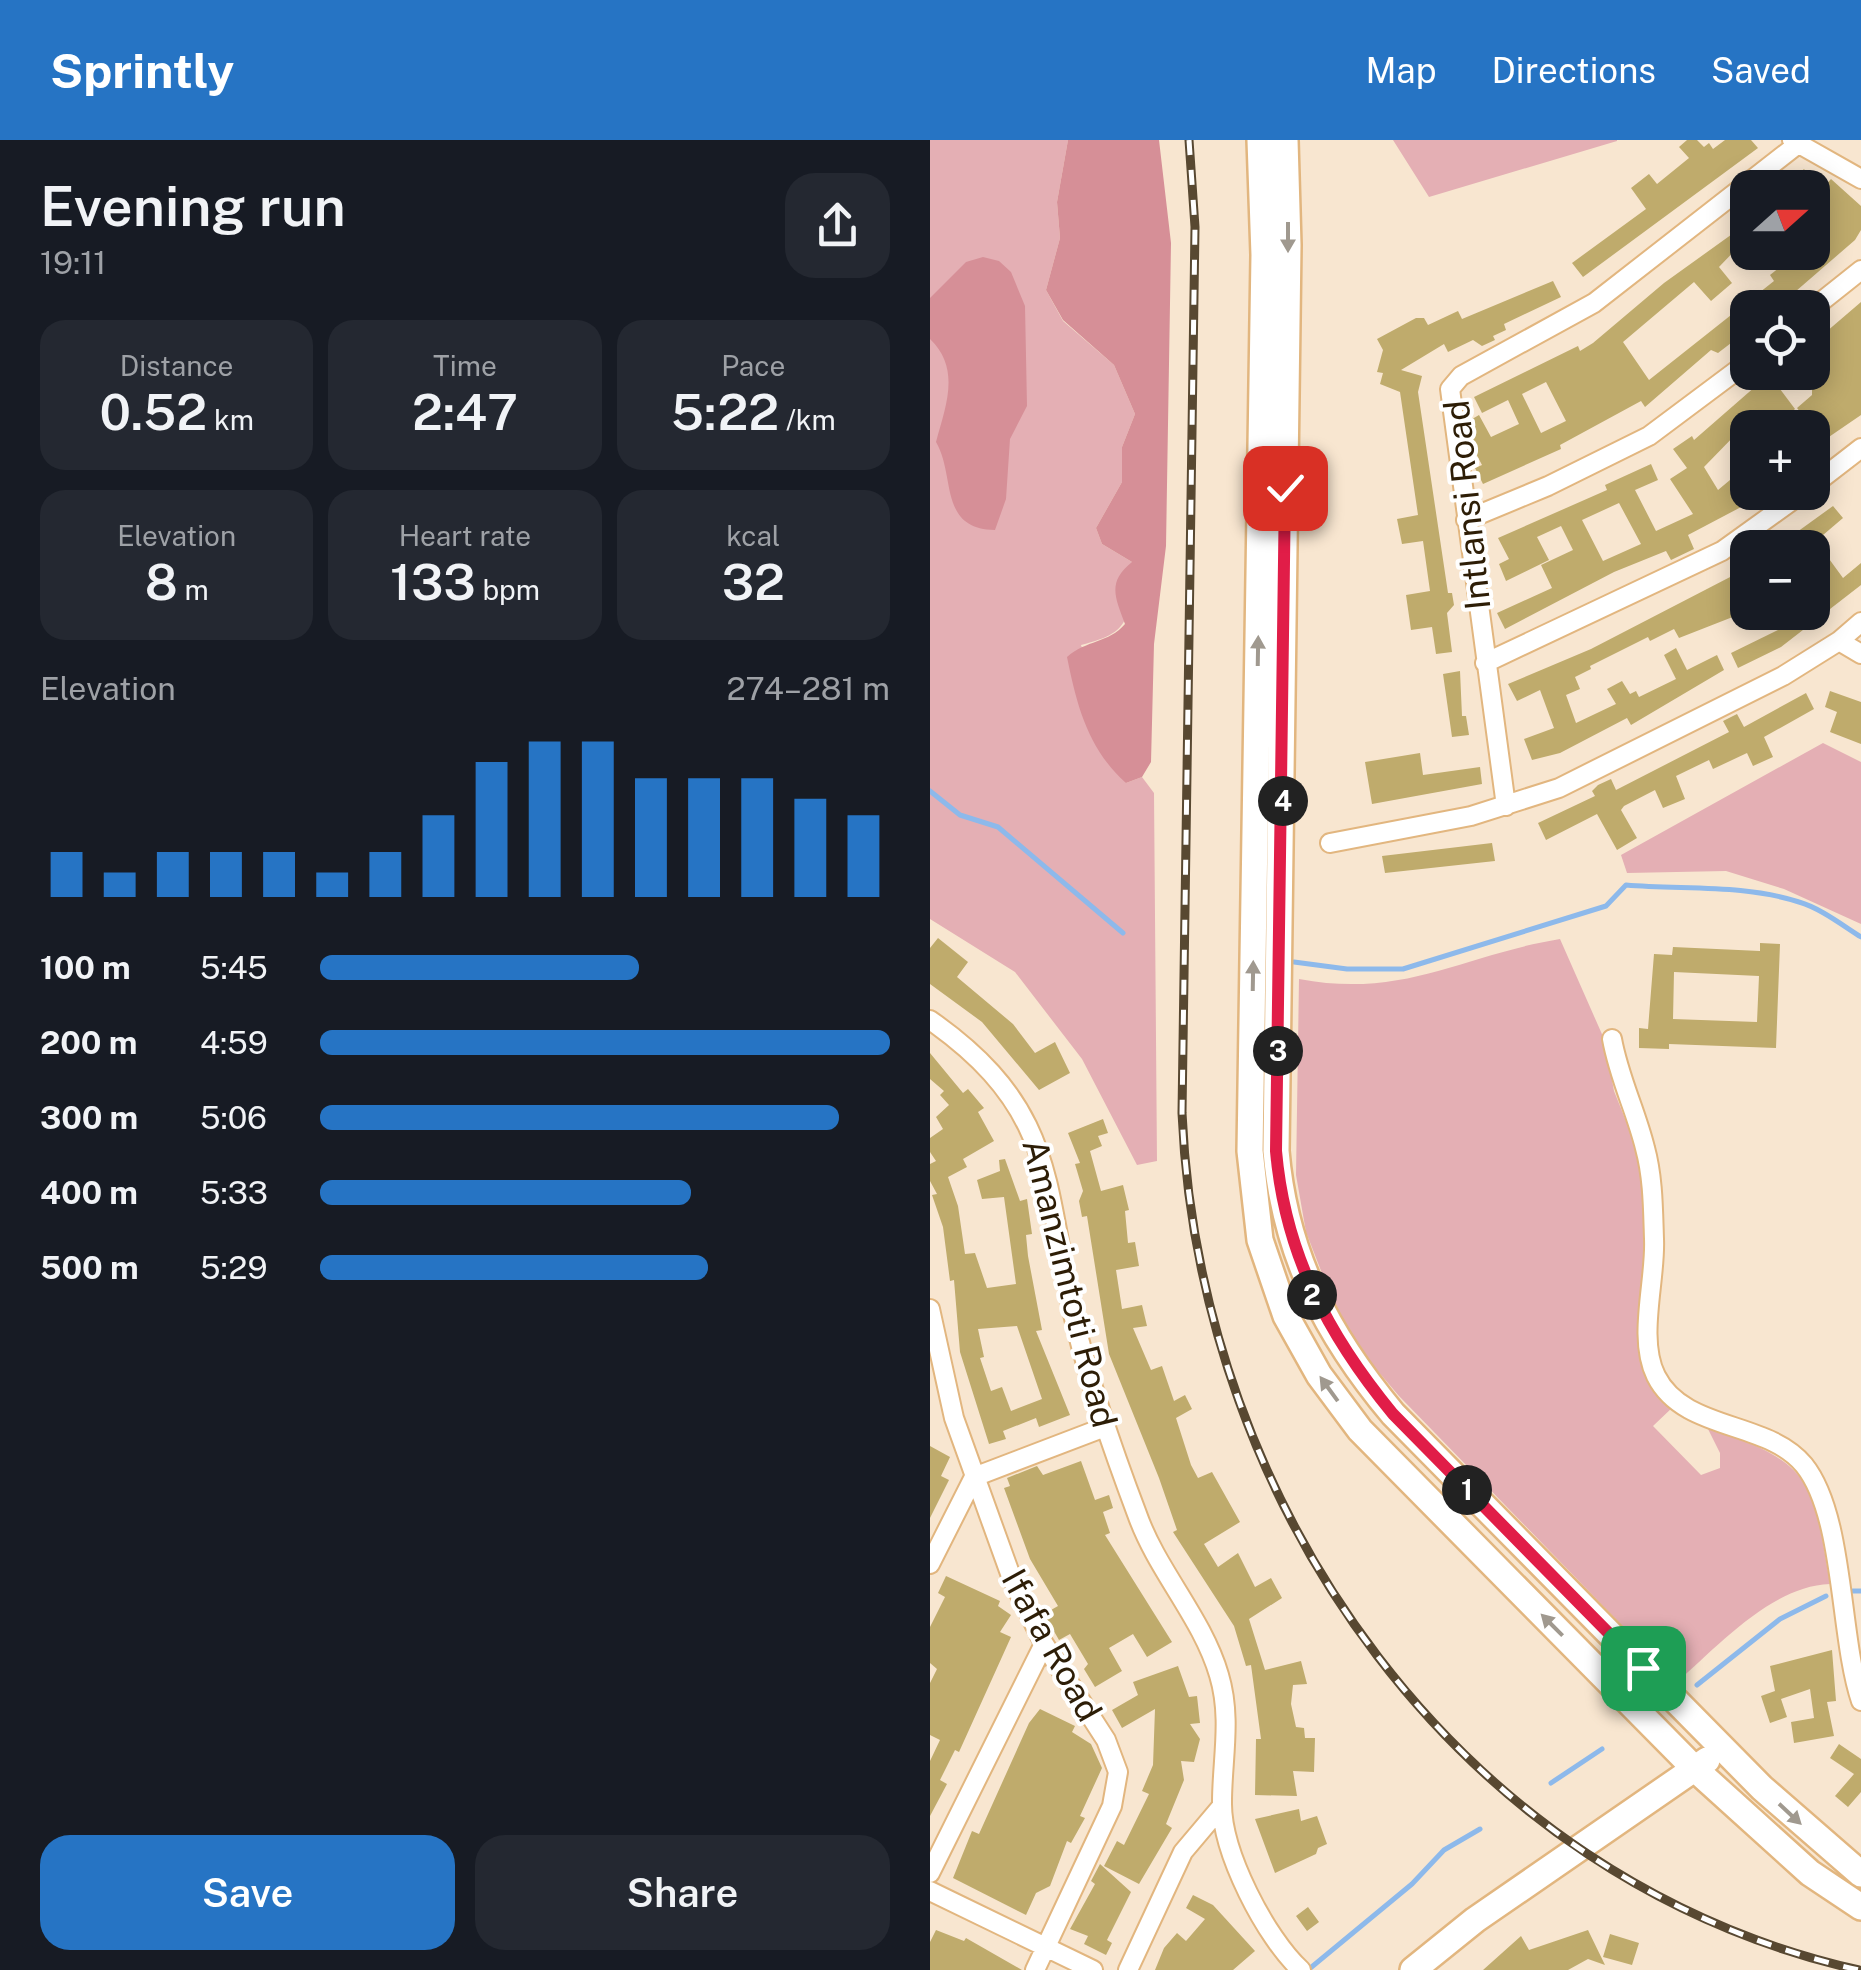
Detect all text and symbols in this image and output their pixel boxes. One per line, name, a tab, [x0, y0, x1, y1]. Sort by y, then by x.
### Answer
text: Sprintly	[50, 42, 234, 99]
text: Map	[1365, 50, 1436, 91]
text: Directions	[1491, 50, 1656, 91]
text: Saved	[1711, 50, 1811, 91]
north arrow	[1730, 170, 1830, 270]
map controls	[1730, 170, 1830, 630]
button: share	[785, 173, 890, 278]
text: Evening run	[40, 174, 346, 238]
one-way arrow	[1280, 222, 1296, 254]
text: 19:11	[40, 244, 106, 281]
button: locate	[1730, 290, 1830, 390]
text: Distance	[120, 349, 233, 382]
text: Time	[433, 349, 497, 382]
text: Pace	[721, 349, 785, 382]
text: 0.52	[99, 382, 207, 441]
text: 2:47	[412, 382, 518, 441]
text: 5:22	[671, 382, 779, 441]
street label: Intlansi Road	[1436, 398, 1498, 612]
text: km	[207, 403, 254, 436]
text: /km	[779, 403, 836, 436]
button: +	[1730, 410, 1830, 510]
pin	[1243, 446, 1328, 531]
icon: check	[1258, 461, 1313, 516]
text: Elevation	[117, 519, 236, 552]
text: Heart rate	[399, 519, 531, 552]
text: kcal	[726, 519, 780, 552]
button: −	[1730, 530, 1830, 630]
text: 8	[145, 552, 178, 611]
text: 133	[390, 552, 476, 611]
text: 32	[722, 552, 785, 611]
text: m	[178, 573, 209, 606]
text: bpm	[476, 573, 540, 606]
one-way arrow	[1250, 635, 1266, 667]
text: Elevation	[40, 670, 176, 707]
text: 274–281 m	[726, 670, 890, 707]
pin: 4	[1258, 776, 1308, 826]
text: 4	[1274, 784, 1292, 817]
text: 100 m	[40, 949, 131, 986]
text: 5:45	[200, 949, 268, 986]
one-way arrow	[1245, 960, 1261, 992]
text: 200 m	[40, 1024, 137, 1061]
text: 4:59	[200, 1024, 268, 1061]
pin: 3	[1253, 1026, 1303, 1076]
text: 3	[1269, 1034, 1287, 1067]
text: 300 m	[40, 1099, 138, 1136]
text: 5:06	[200, 1099, 267, 1136]
street label: Amanzimtoti Road	[1014, 1135, 1126, 1431]
text: 400 m	[40, 1174, 138, 1211]
text: 5:33	[200, 1174, 268, 1211]
text: 500 m	[40, 1249, 139, 1286]
text: 5:29	[200, 1249, 267, 1286]
pin: 2	[1287, 1270, 1337, 1320]
text: 2	[1303, 1278, 1321, 1311]
one-way arrow	[1320, 1376, 1340, 1402]
pin: 1	[1442, 1465, 1492, 1515]
text: 1	[1461, 1473, 1473, 1506]
street label: Ifafa Road	[993, 1562, 1111, 1728]
one-way arrow	[1541, 1613, 1565, 1637]
pin	[1601, 1626, 1686, 1711]
icon: arrive	[1616, 1641, 1671, 1696]
one-way arrow	[1778, 1802, 1802, 1825]
button: Save	[40, 1835, 455, 1950]
button: Share	[475, 1835, 890, 1950]

